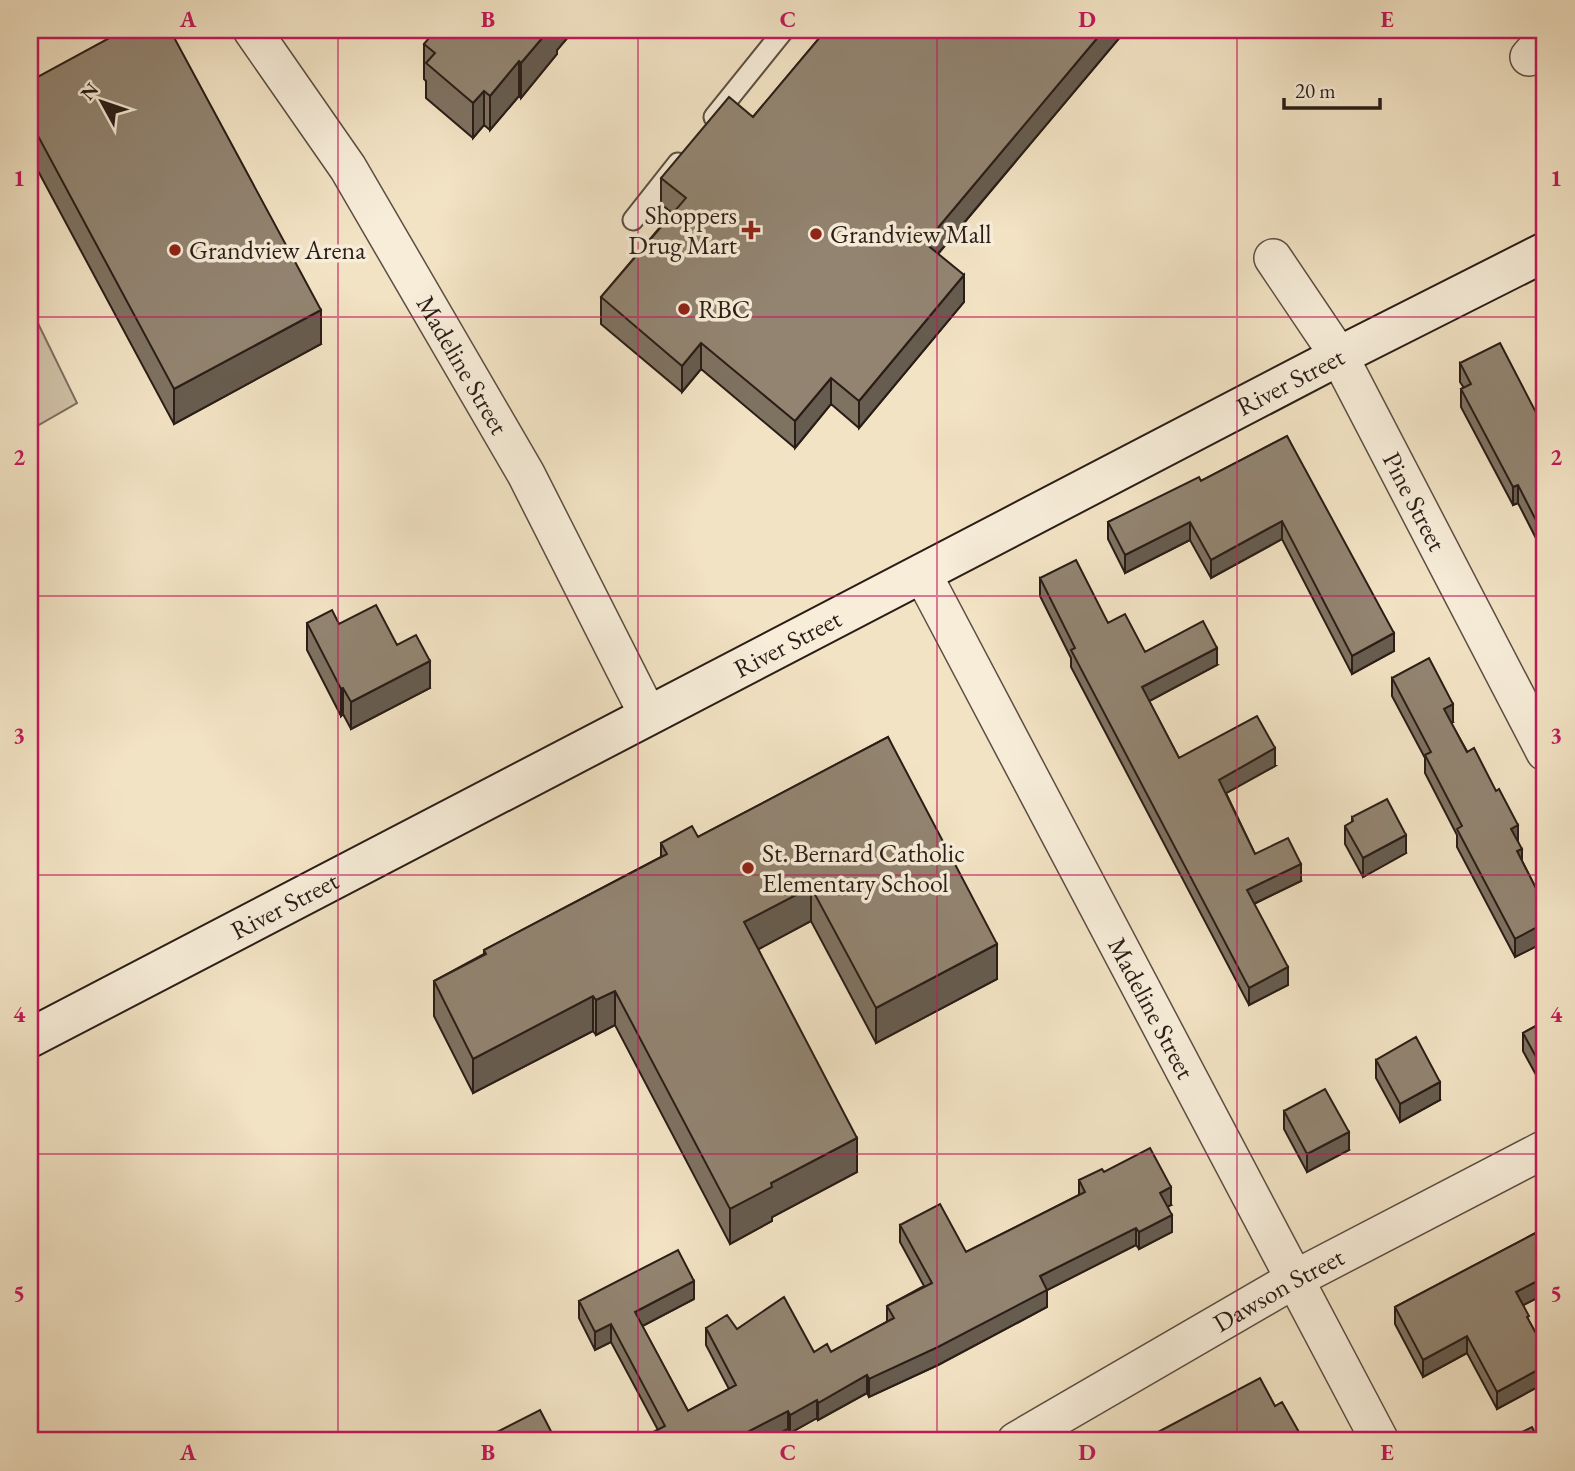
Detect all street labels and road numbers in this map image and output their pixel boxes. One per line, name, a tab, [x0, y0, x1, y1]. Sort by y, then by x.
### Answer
street label: Madeline Street	[409, 289, 516, 441]
street label: River Street	[1231, 339, 1350, 423]
street label: Pine Street	[1375, 446, 1454, 557]
street label: River Street	[728, 601, 847, 685]
street label: River Street	[225, 863, 344, 947]
street label: Madeline Street	[1100, 931, 1203, 1085]
street label: Dawson Street	[1207, 1240, 1350, 1340]

